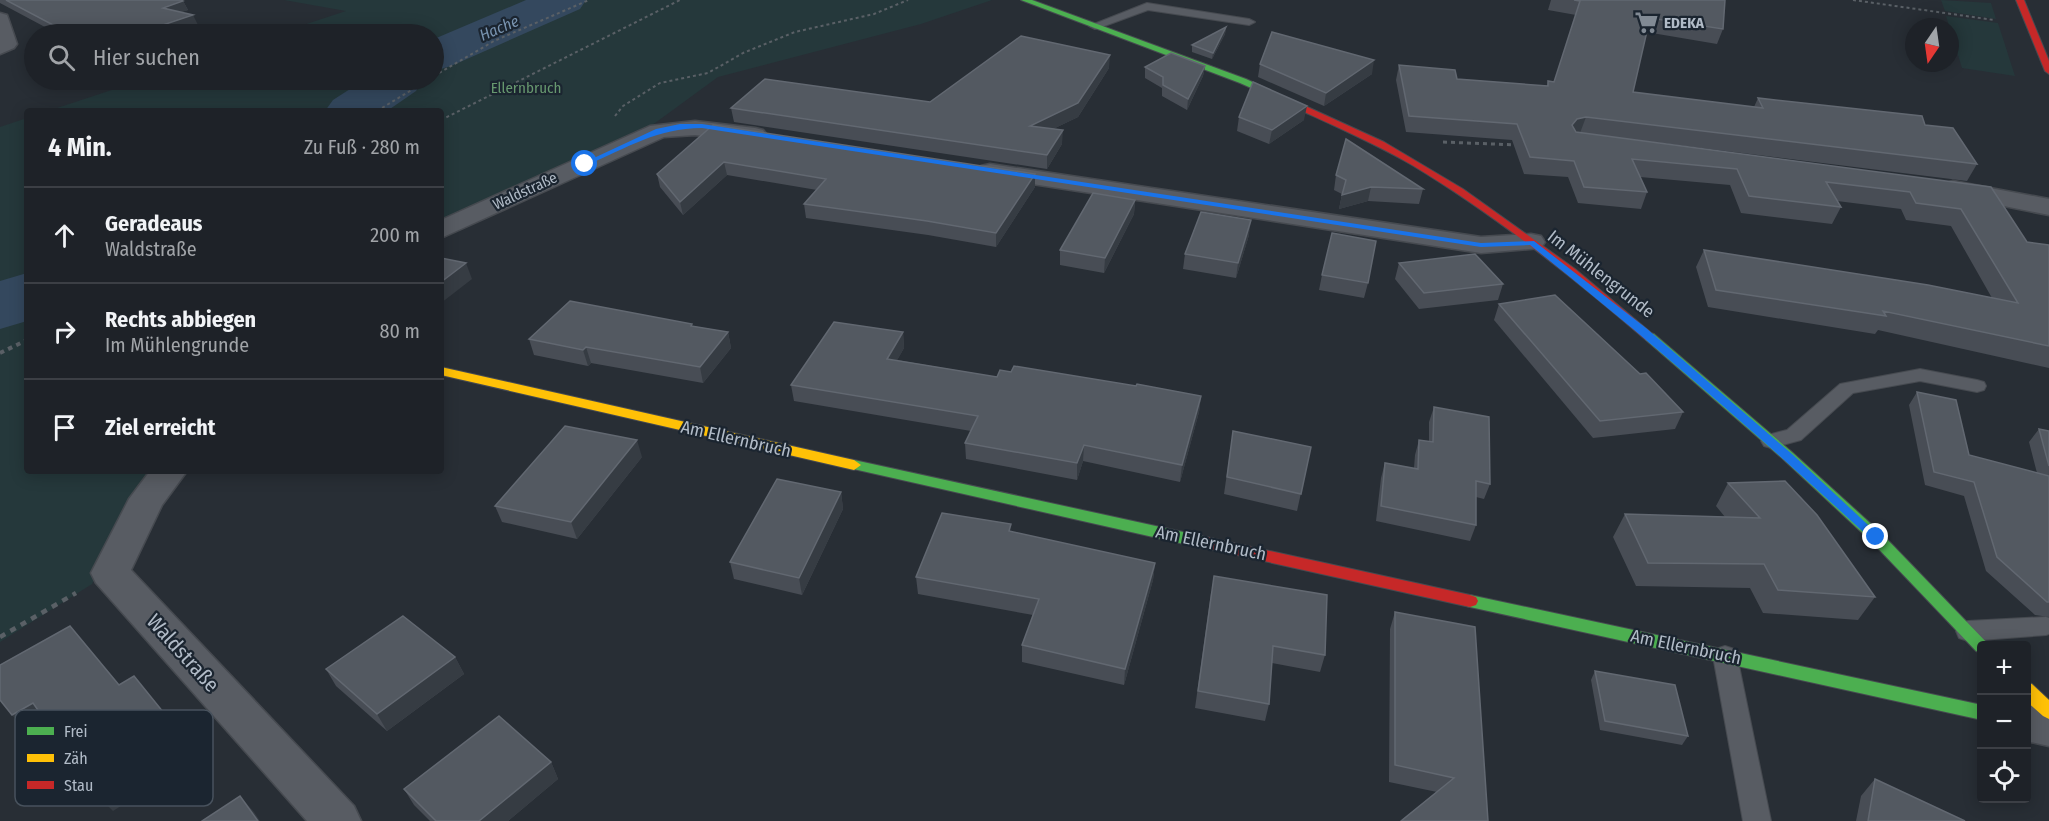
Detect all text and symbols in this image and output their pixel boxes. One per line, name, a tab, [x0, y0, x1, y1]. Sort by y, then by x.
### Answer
supermarket icon: EDEKA	[1633, 10, 1659, 36]
water label: Hache	[477, 11, 522, 45]
place label: EDEKA	[1664, 14, 1705, 32]
north arrow	[1905, 18, 1959, 72]
search box	[24, 24, 444, 90]
icon: search	[45, 41, 78, 74]
text: Hier suchen	[93, 44, 200, 71]
park label: Ellernbruch	[491, 79, 561, 97]
text: 4 Min.	[48, 132, 112, 163]
text: Zu Fuß · 280 m	[304, 135, 420, 159]
route start	[571, 150, 597, 176]
street label: Waldstraße	[490, 168, 560, 214]
text: Geradeaus	[105, 210, 202, 237]
icon: ahead	[48, 219, 81, 252]
text: 200 m	[370, 223, 420, 247]
street label: Im Mühlengrunde	[1543, 225, 1659, 323]
text: Waldstraße	[105, 237, 197, 261]
text: Rechts abbiegen	[105, 306, 256, 333]
icon: right	[48, 315, 81, 348]
text: 80 m	[380, 319, 420, 343]
text: Im Mühlengrunde	[105, 333, 249, 357]
icon: arrive	[48, 411, 81, 444]
text: Ziel erreicht	[105, 414, 216, 441]
street label: Am Ellernbruch	[679, 416, 793, 462]
street label: Am Ellernbruch	[1154, 521, 1268, 565]
route end	[1862, 523, 1888, 549]
street label: Waldstraße	[141, 609, 225, 697]
street label: Am Ellernbruch	[1629, 625, 1743, 669]
map controls	[1977, 641, 2031, 803]
button: +	[1977, 641, 2031, 695]
button: −	[1977, 695, 2031, 749]
legend	[15, 710, 213, 806]
text: Frei	[64, 722, 88, 741]
text: Zäh	[64, 749, 88, 768]
button: locate	[1977, 749, 2031, 803]
text: Stau	[64, 776, 93, 795]

